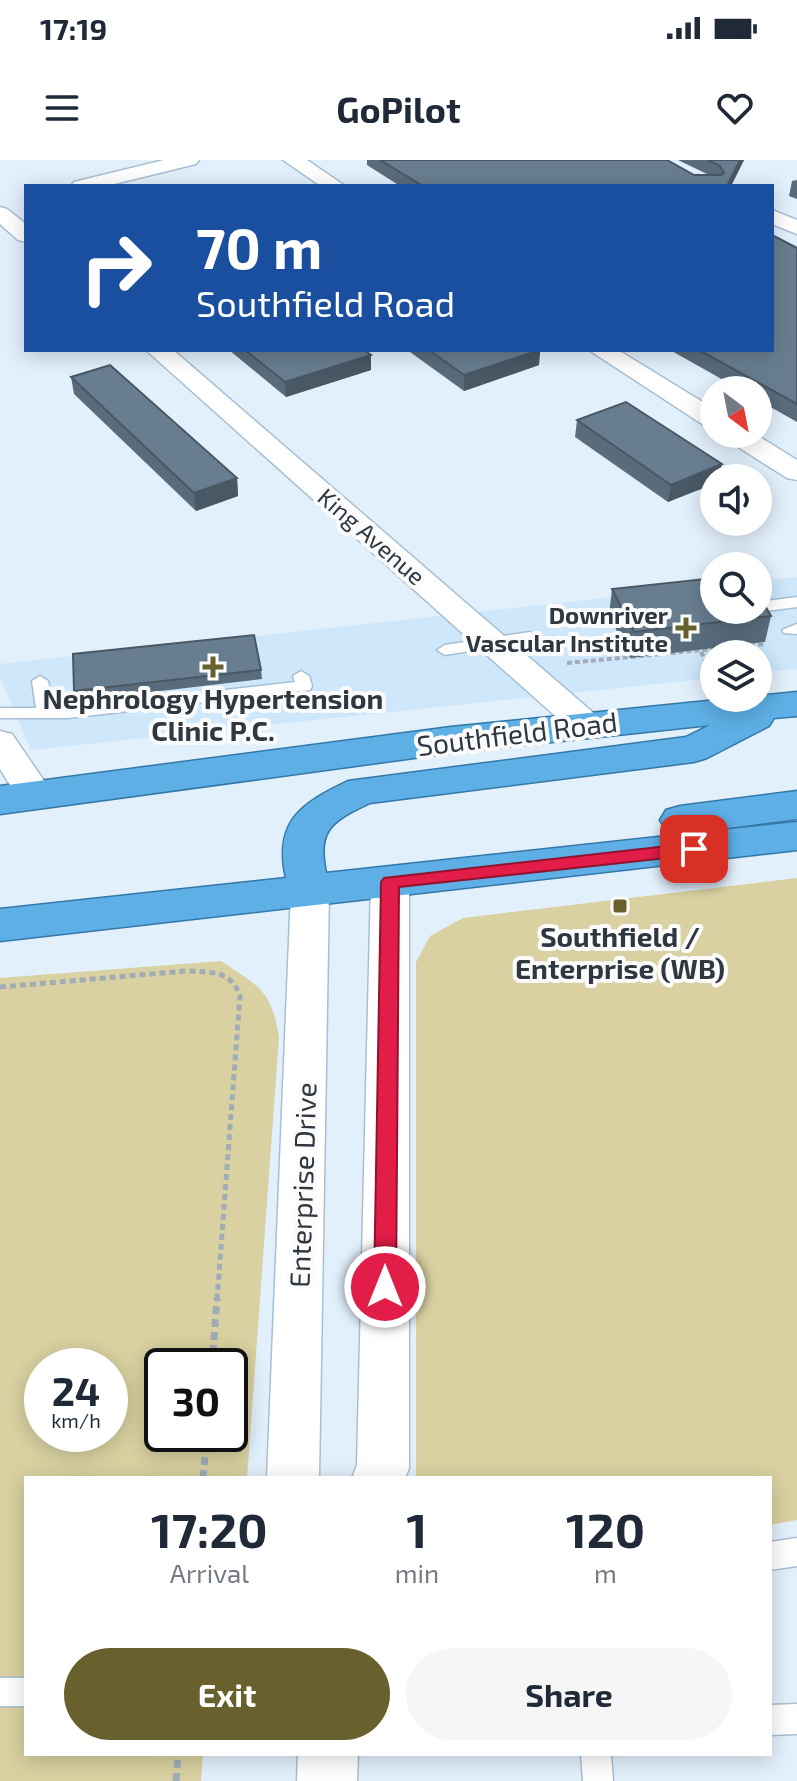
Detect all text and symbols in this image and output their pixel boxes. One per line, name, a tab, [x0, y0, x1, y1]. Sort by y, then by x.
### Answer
text: 17:19	[40, 10, 107, 46]
icon: menu	[40, 86, 84, 130]
icon: heart	[713, 86, 757, 130]
text: GoPilot	[336, 87, 461, 130]
text: 70 m	[196, 213, 322, 280]
icon: right	[64, 216, 168, 320]
text: Southfield Road	[196, 281, 455, 324]
north arrow	[700, 376, 772, 448]
map controls	[700, 376, 772, 712]
button: sound	[700, 464, 772, 536]
street label: King Avenue	[312, 482, 432, 590]
button: search	[700, 552, 772, 624]
place label: Downriver Vascular Institute	[466, 600, 669, 657]
marker: Downriver Vascular Institute	[675, 617, 697, 639]
button: layers	[700, 640, 772, 712]
marker: Nephrology Hypertension Clinic P.C.	[202, 656, 224, 678]
place label: Nephrology Hypertension Clinic P.C.	[43, 681, 383, 747]
street label: Southfield Road	[415, 704, 619, 762]
pin	[660, 815, 728, 883]
icon: arrive	[672, 827, 716, 871]
marker: Southfield / Enterprise (WB)	[611, 897, 629, 915]
place label: Southfield / Enterprise (WB)	[515, 919, 725, 985]
street label: Enterprise Drive	[281, 1082, 323, 1288]
position arrow	[343, 1245, 427, 1329]
speed limit sign: 30	[144, 1348, 248, 1452]
text: 24	[52, 1366, 100, 1414]
text: km/h	[51, 1408, 101, 1432]
text: 17:20	[151, 1500, 268, 1558]
text: 1	[406, 1500, 427, 1558]
text: 120	[566, 1500, 645, 1558]
text: Arrival	[170, 1557, 249, 1588]
text: min	[395, 1557, 439, 1588]
text: m	[594, 1557, 617, 1588]
button: Exit	[64, 1648, 390, 1740]
button: Share	[406, 1648, 732, 1740]

